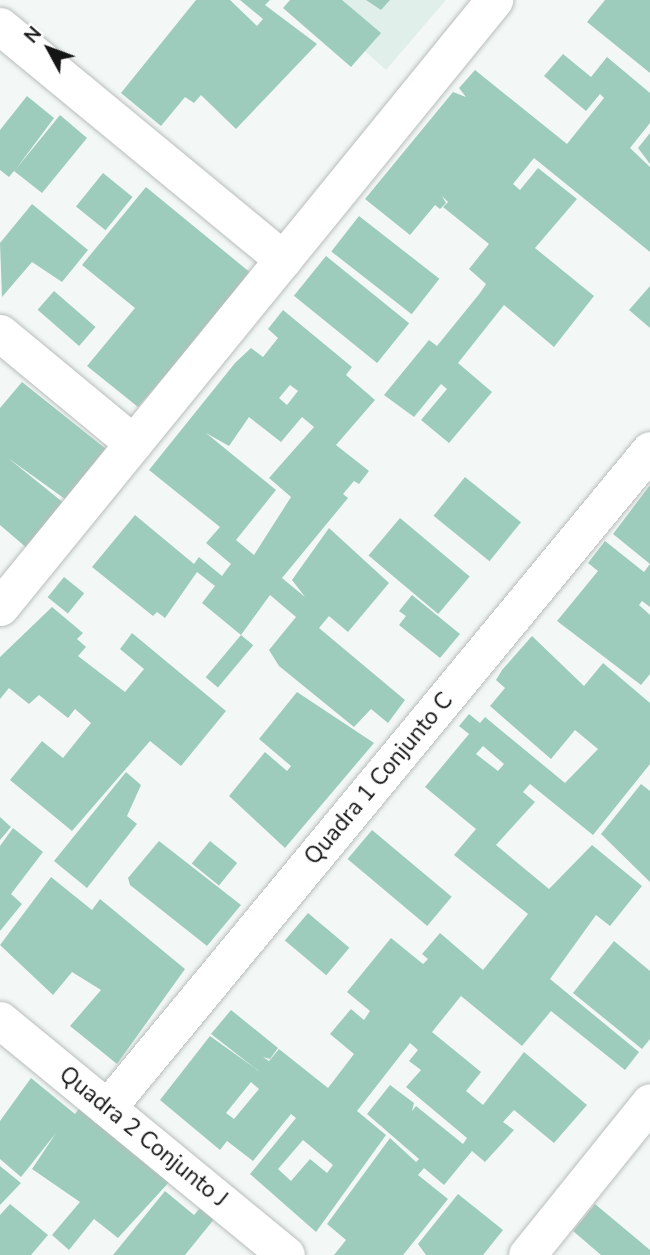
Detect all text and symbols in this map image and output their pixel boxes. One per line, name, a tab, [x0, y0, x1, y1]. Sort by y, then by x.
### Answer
north arrow	[14, 14, 84, 84]
text: N	[19, 21, 48, 49]
street label: Quadra 1 Conjunto C	[299, 687, 459, 871]
street label: Quadra 2 Conjunto J	[53, 1061, 233, 1213]

